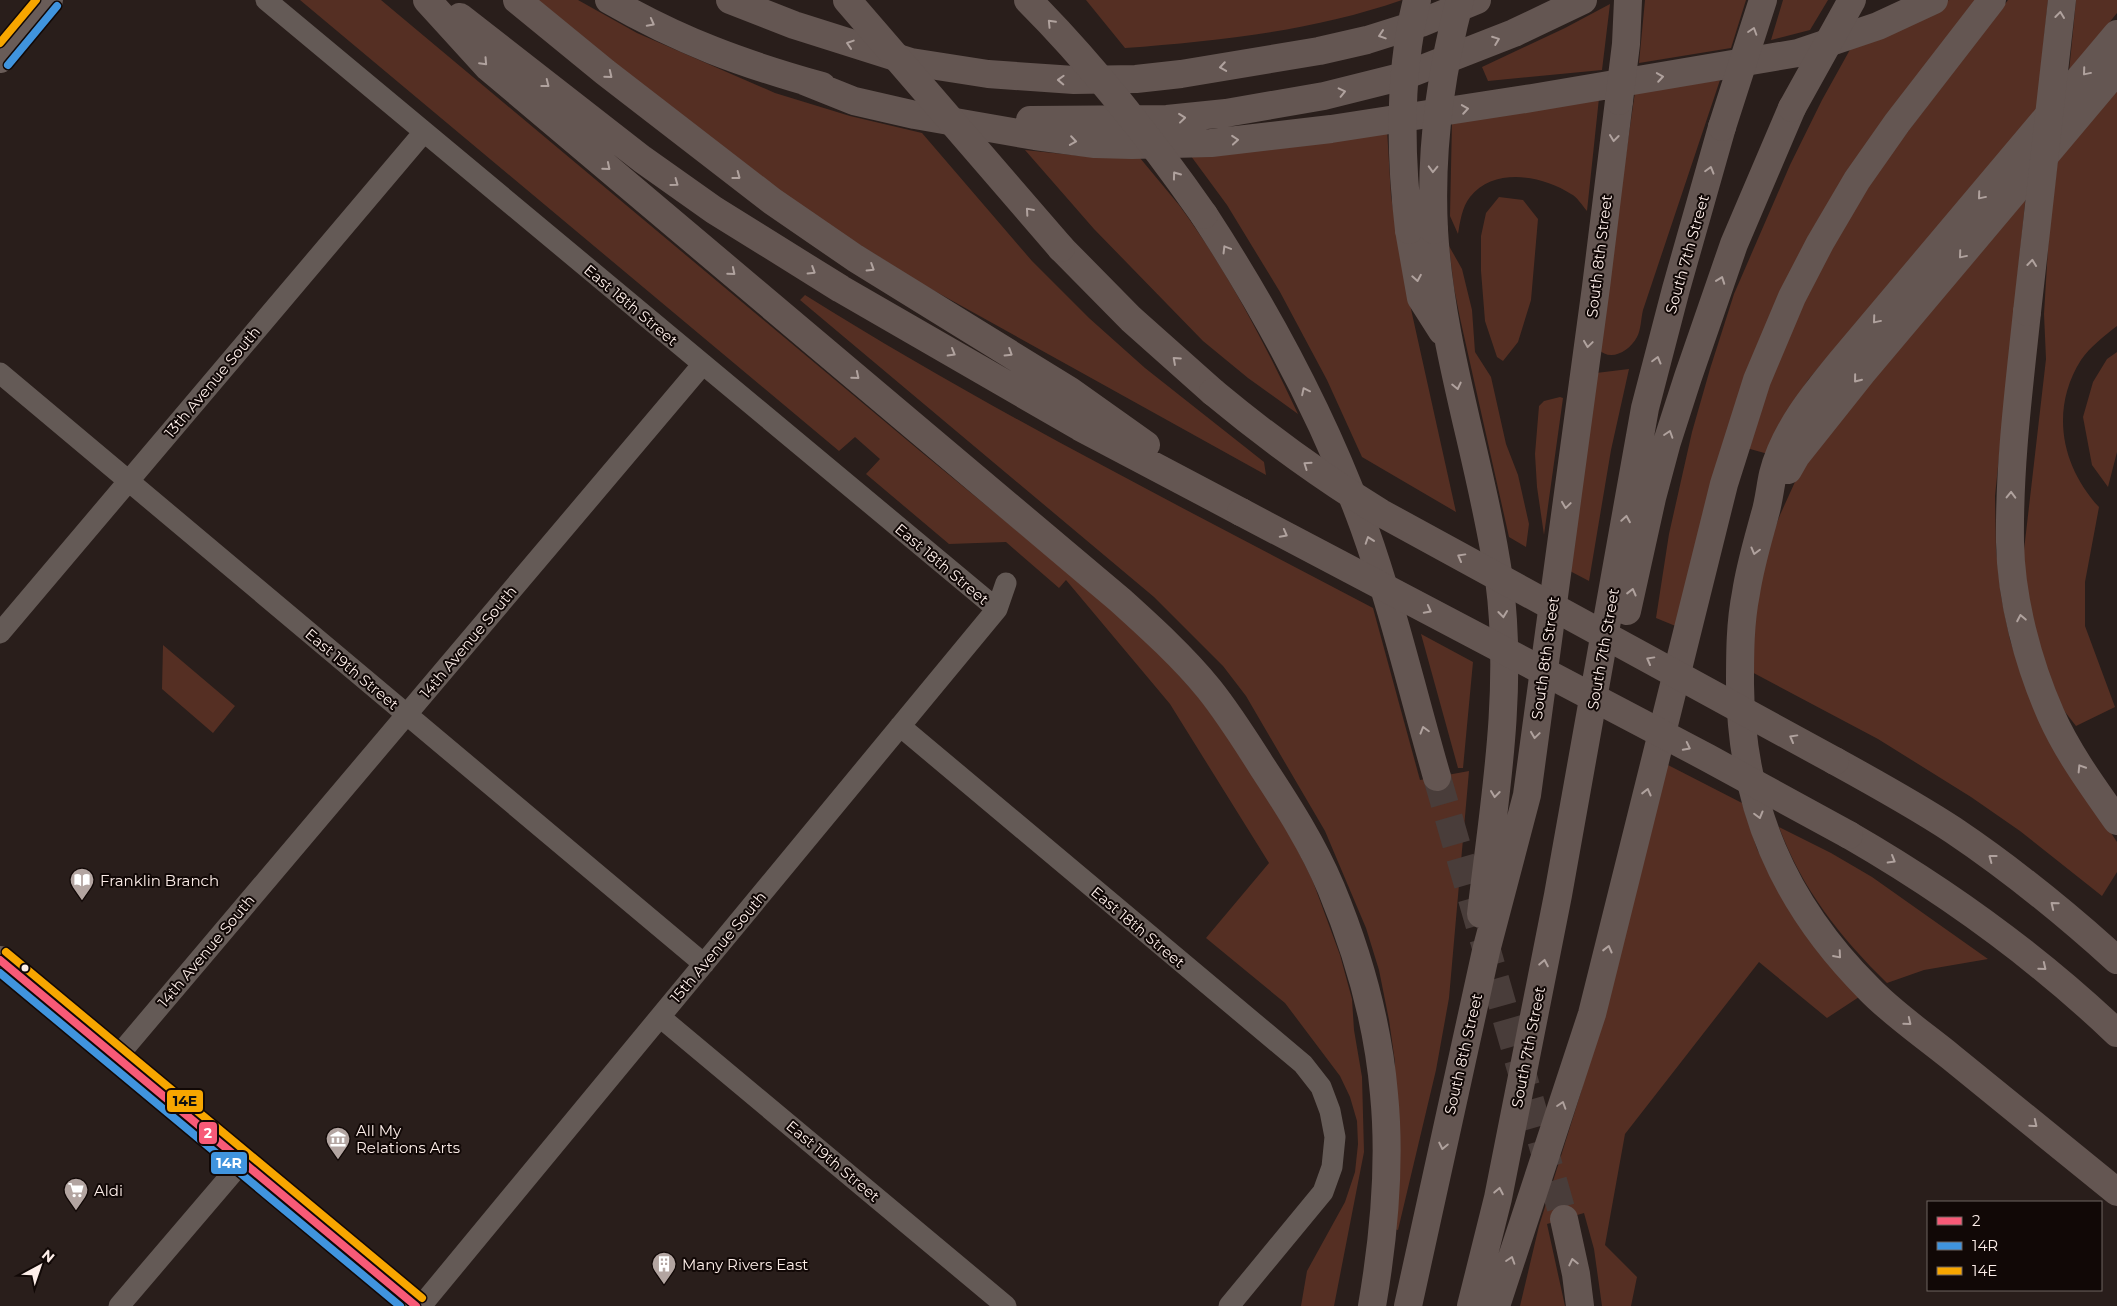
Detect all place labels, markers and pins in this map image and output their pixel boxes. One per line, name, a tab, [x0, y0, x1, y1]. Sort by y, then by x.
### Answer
library icon: Franklin Branch	[69, 867, 95, 901]
place label: Franklin Branch	[100, 871, 219, 890]
unlabelled marker	[20, 963, 30, 973]
place label: All My Relations Arts	[356, 1121, 460, 1157]
museum icon: All My Relations Arts	[325, 1126, 351, 1160]
supermarket icon: Aldi	[63, 1177, 89, 1211]
place label: Aldi	[94, 1181, 123, 1200]
building icon: Many Rivers East	[651, 1251, 677, 1285]
place label: Many Rivers East	[682, 1255, 808, 1274]

